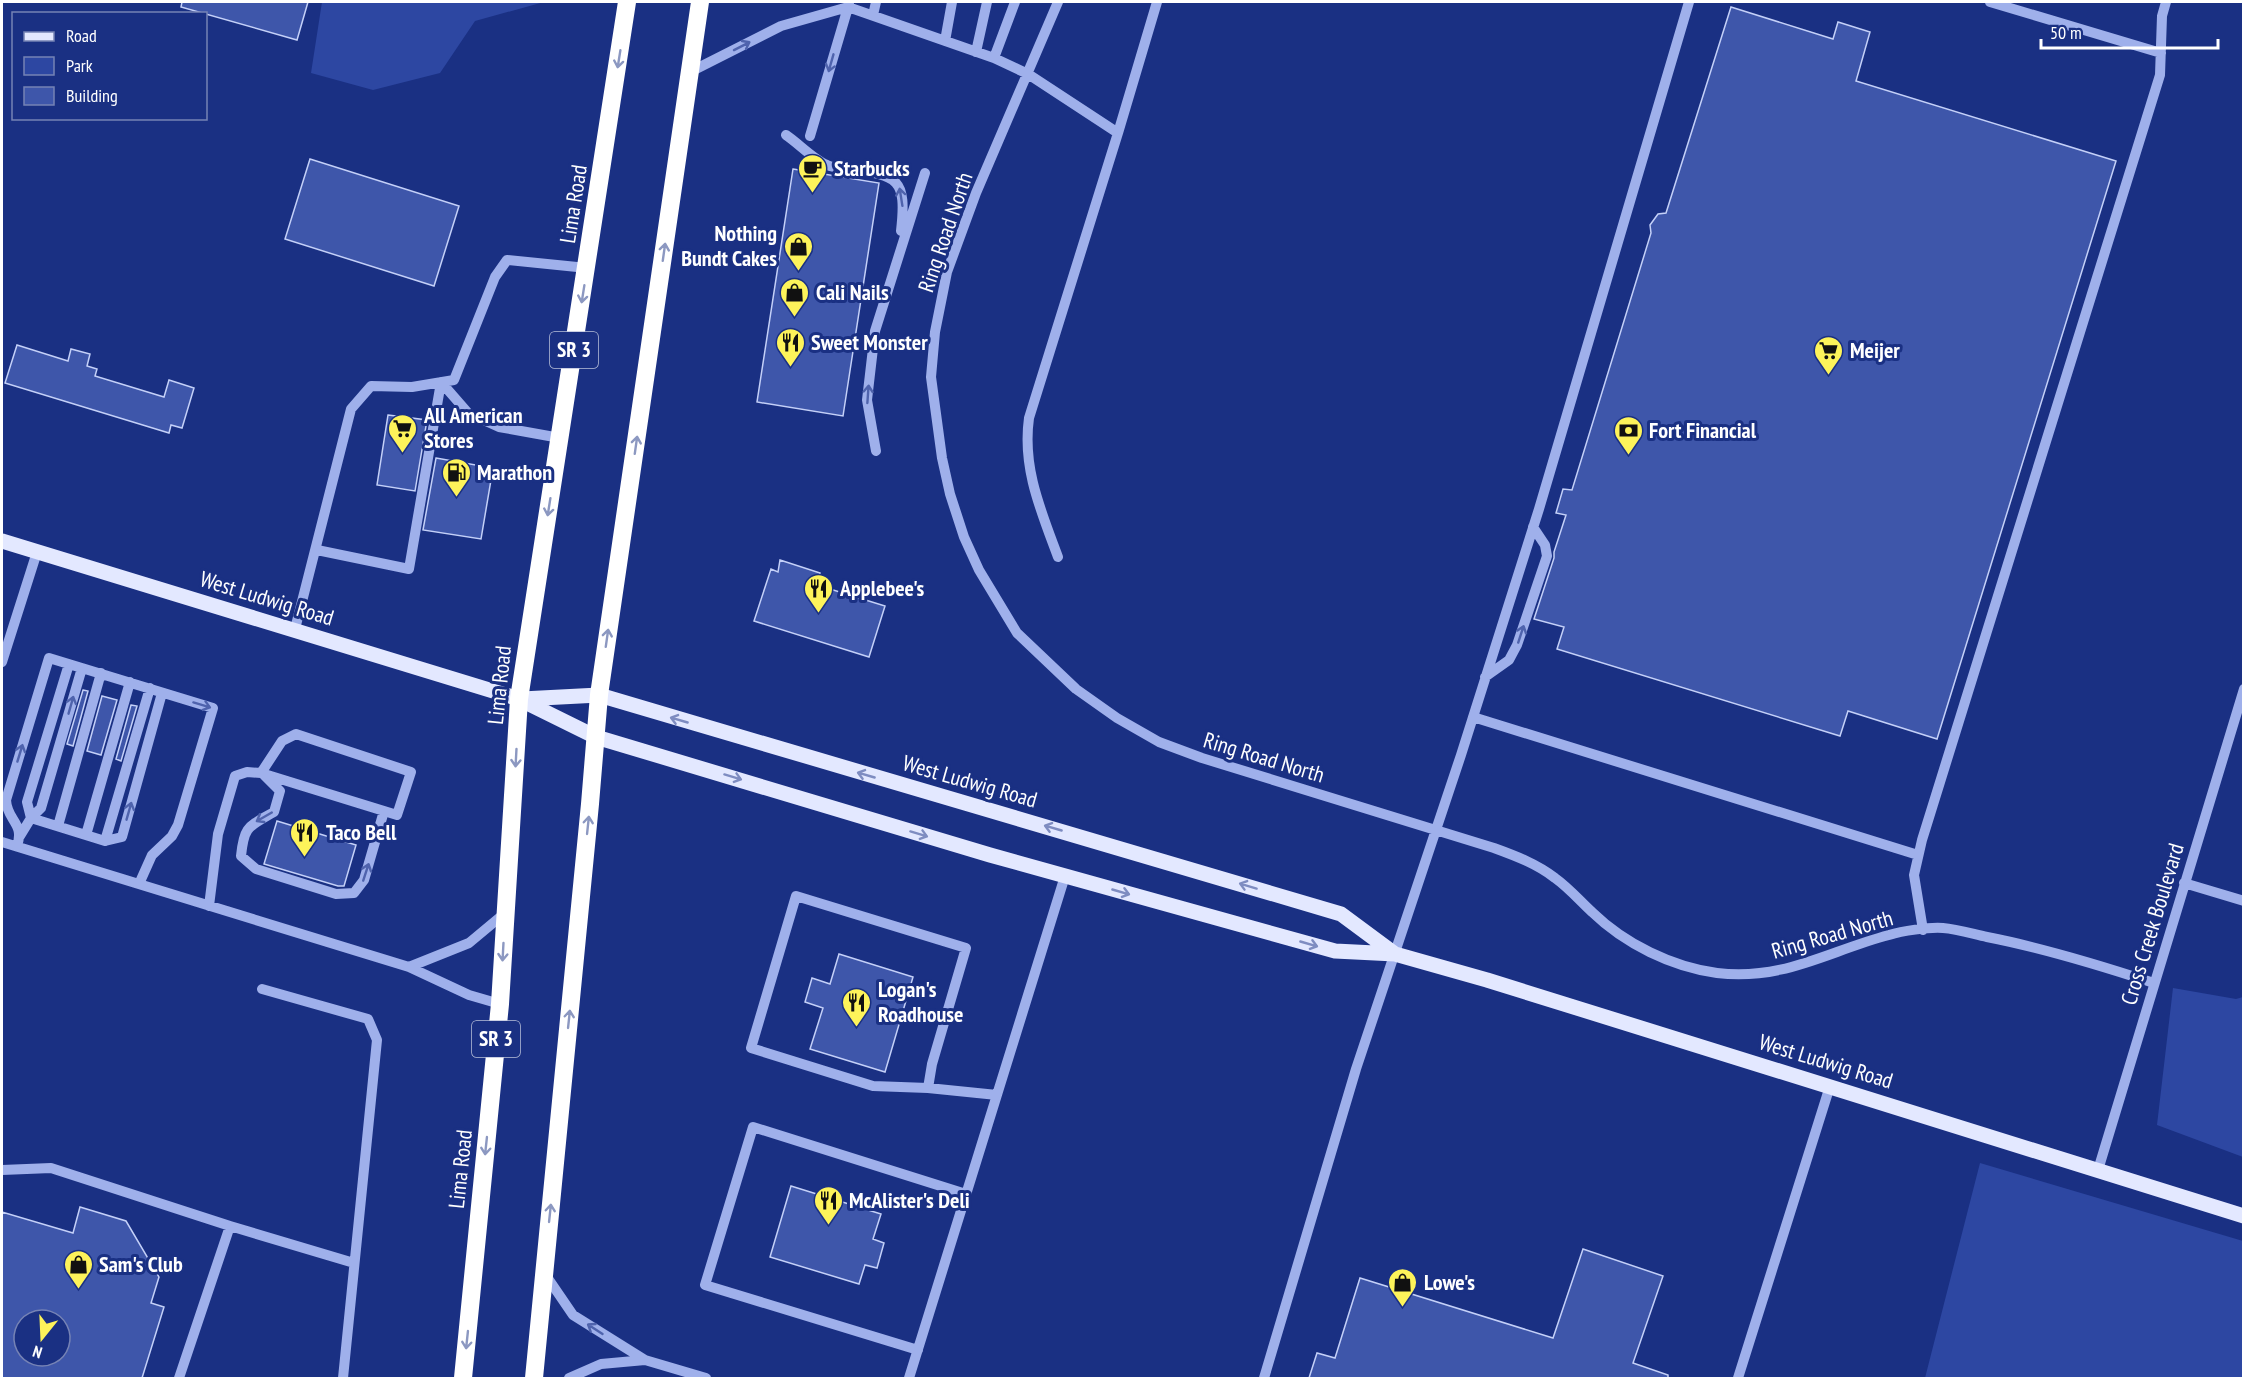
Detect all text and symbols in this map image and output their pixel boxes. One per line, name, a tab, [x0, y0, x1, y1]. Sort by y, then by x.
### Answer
legend	[12, 12, 207, 120]
scale bar	[2041, 12, 2218, 50]
text: 50 m	[2050, 21, 2082, 44]
text: Road	[66, 24, 97, 47]
one-way arrow	[733, 39, 751, 51]
one-way arrow	[613, 49, 624, 69]
one-way arrow	[825, 53, 836, 72]
text: Park	[66, 54, 93, 77]
text: Building	[66, 84, 118, 107]
cafe icon: Starbucks	[797, 152, 829, 194]
place label: Starbucks	[834, 154, 910, 182]
street label: Lima Road	[553, 163, 593, 245]
street label: Ring Road North	[911, 168, 979, 296]
one-way arrow	[895, 188, 906, 207]
place label: Nothing Bundt Cakes	[681, 219, 777, 272]
shop icon: Nothing Bundt Cakes	[782, 230, 814, 272]
one-way arrow	[658, 242, 669, 262]
shop icon: Cali Nails	[779, 276, 811, 318]
place label: Cali Nails	[816, 278, 889, 306]
one-way arrow	[578, 283, 589, 303]
restaurant icon: Sweet Monster	[774, 326, 806, 368]
place label: Sweet Monster	[811, 328, 928, 356]
road number: SR 3	[550, 332, 598, 368]
supermarket icon: Meijer	[1813, 334, 1845, 376]
place label: Meijer	[1850, 336, 1900, 364]
one-way arrow	[863, 384, 874, 404]
place label: All American Stores	[423, 401, 523, 454]
supermarket icon: All American Stores	[387, 412, 419, 454]
bank icon: Fort Financial	[1612, 414, 1644, 456]
place label: Fort Financial	[1649, 416, 1757, 444]
one-way arrow	[630, 435, 641, 455]
fuel station icon: Marathon	[440, 456, 472, 498]
place label: Marathon	[477, 458, 552, 486]
one-way arrow	[543, 497, 554, 516]
street label: West Ludwig Road	[197, 564, 337, 632]
restaurant icon: Applebee's	[803, 572, 835, 614]
place label: Applebee's	[839, 574, 924, 602]
one-way arrow	[1516, 625, 1527, 644]
one-way arrow	[602, 628, 613, 648]
street label: Lima Road	[481, 644, 517, 726]
one-way arrow	[66, 696, 77, 715]
one-way arrow	[192, 700, 211, 711]
one-way arrow	[670, 714, 689, 725]
street label: Ring Road North	[1200, 725, 1328, 789]
one-way arrow	[15, 744, 26, 763]
one-way arrow	[511, 747, 522, 767]
street label: West Ludwig Road	[900, 748, 1040, 814]
one-way arrow	[857, 769, 876, 780]
one-way arrow	[723, 772, 742, 783]
one-way arrow	[124, 802, 135, 821]
one-way arrow	[256, 812, 273, 824]
restaurant icon: Taco Bell	[289, 816, 321, 858]
one-way arrow	[583, 816, 594, 836]
place label: Taco Bell	[326, 818, 397, 846]
one-way arrow	[1044, 822, 1063, 833]
one-way arrow	[909, 829, 928, 840]
street label: Cross Creek Boulevard	[2114, 840, 2190, 1008]
one-way arrow	[361, 863, 372, 882]
one-way arrow	[1239, 880, 1258, 891]
one-way arrow	[1111, 887, 1130, 898]
street label: Ring Road North	[1768, 903, 1896, 965]
one-way arrow	[1299, 939, 1318, 950]
one-way arrow	[497, 942, 508, 962]
place label: Logan's Roadhouse	[878, 975, 963, 1028]
restaurant icon: Logan's Roadhouse	[841, 986, 873, 1028]
one-way arrow	[564, 1010, 575, 1030]
road number: SR 3	[472, 1021, 520, 1057]
street label: West Ludwig Road	[1756, 1027, 1896, 1095]
street label: Lima Road	[442, 1128, 478, 1210]
one-way arrow	[480, 1136, 491, 1156]
restaurant icon: McAlister's Deli	[812, 1184, 844, 1226]
place label: McAlister's Deli	[849, 1186, 970, 1214]
one-way arrow	[545, 1204, 556, 1224]
shop icon: Sam's Club	[62, 1248, 94, 1290]
place label: Sam's Club	[99, 1250, 183, 1278]
shop icon: Lowe's	[1387, 1266, 1419, 1308]
place label: Lowe's	[1424, 1268, 1475, 1296]
north arrow	[12, 1308, 72, 1368]
one-way arrow	[588, 1323, 604, 1335]
one-way arrow	[461, 1330, 472, 1350]
text: N	[30, 1341, 45, 1363]

